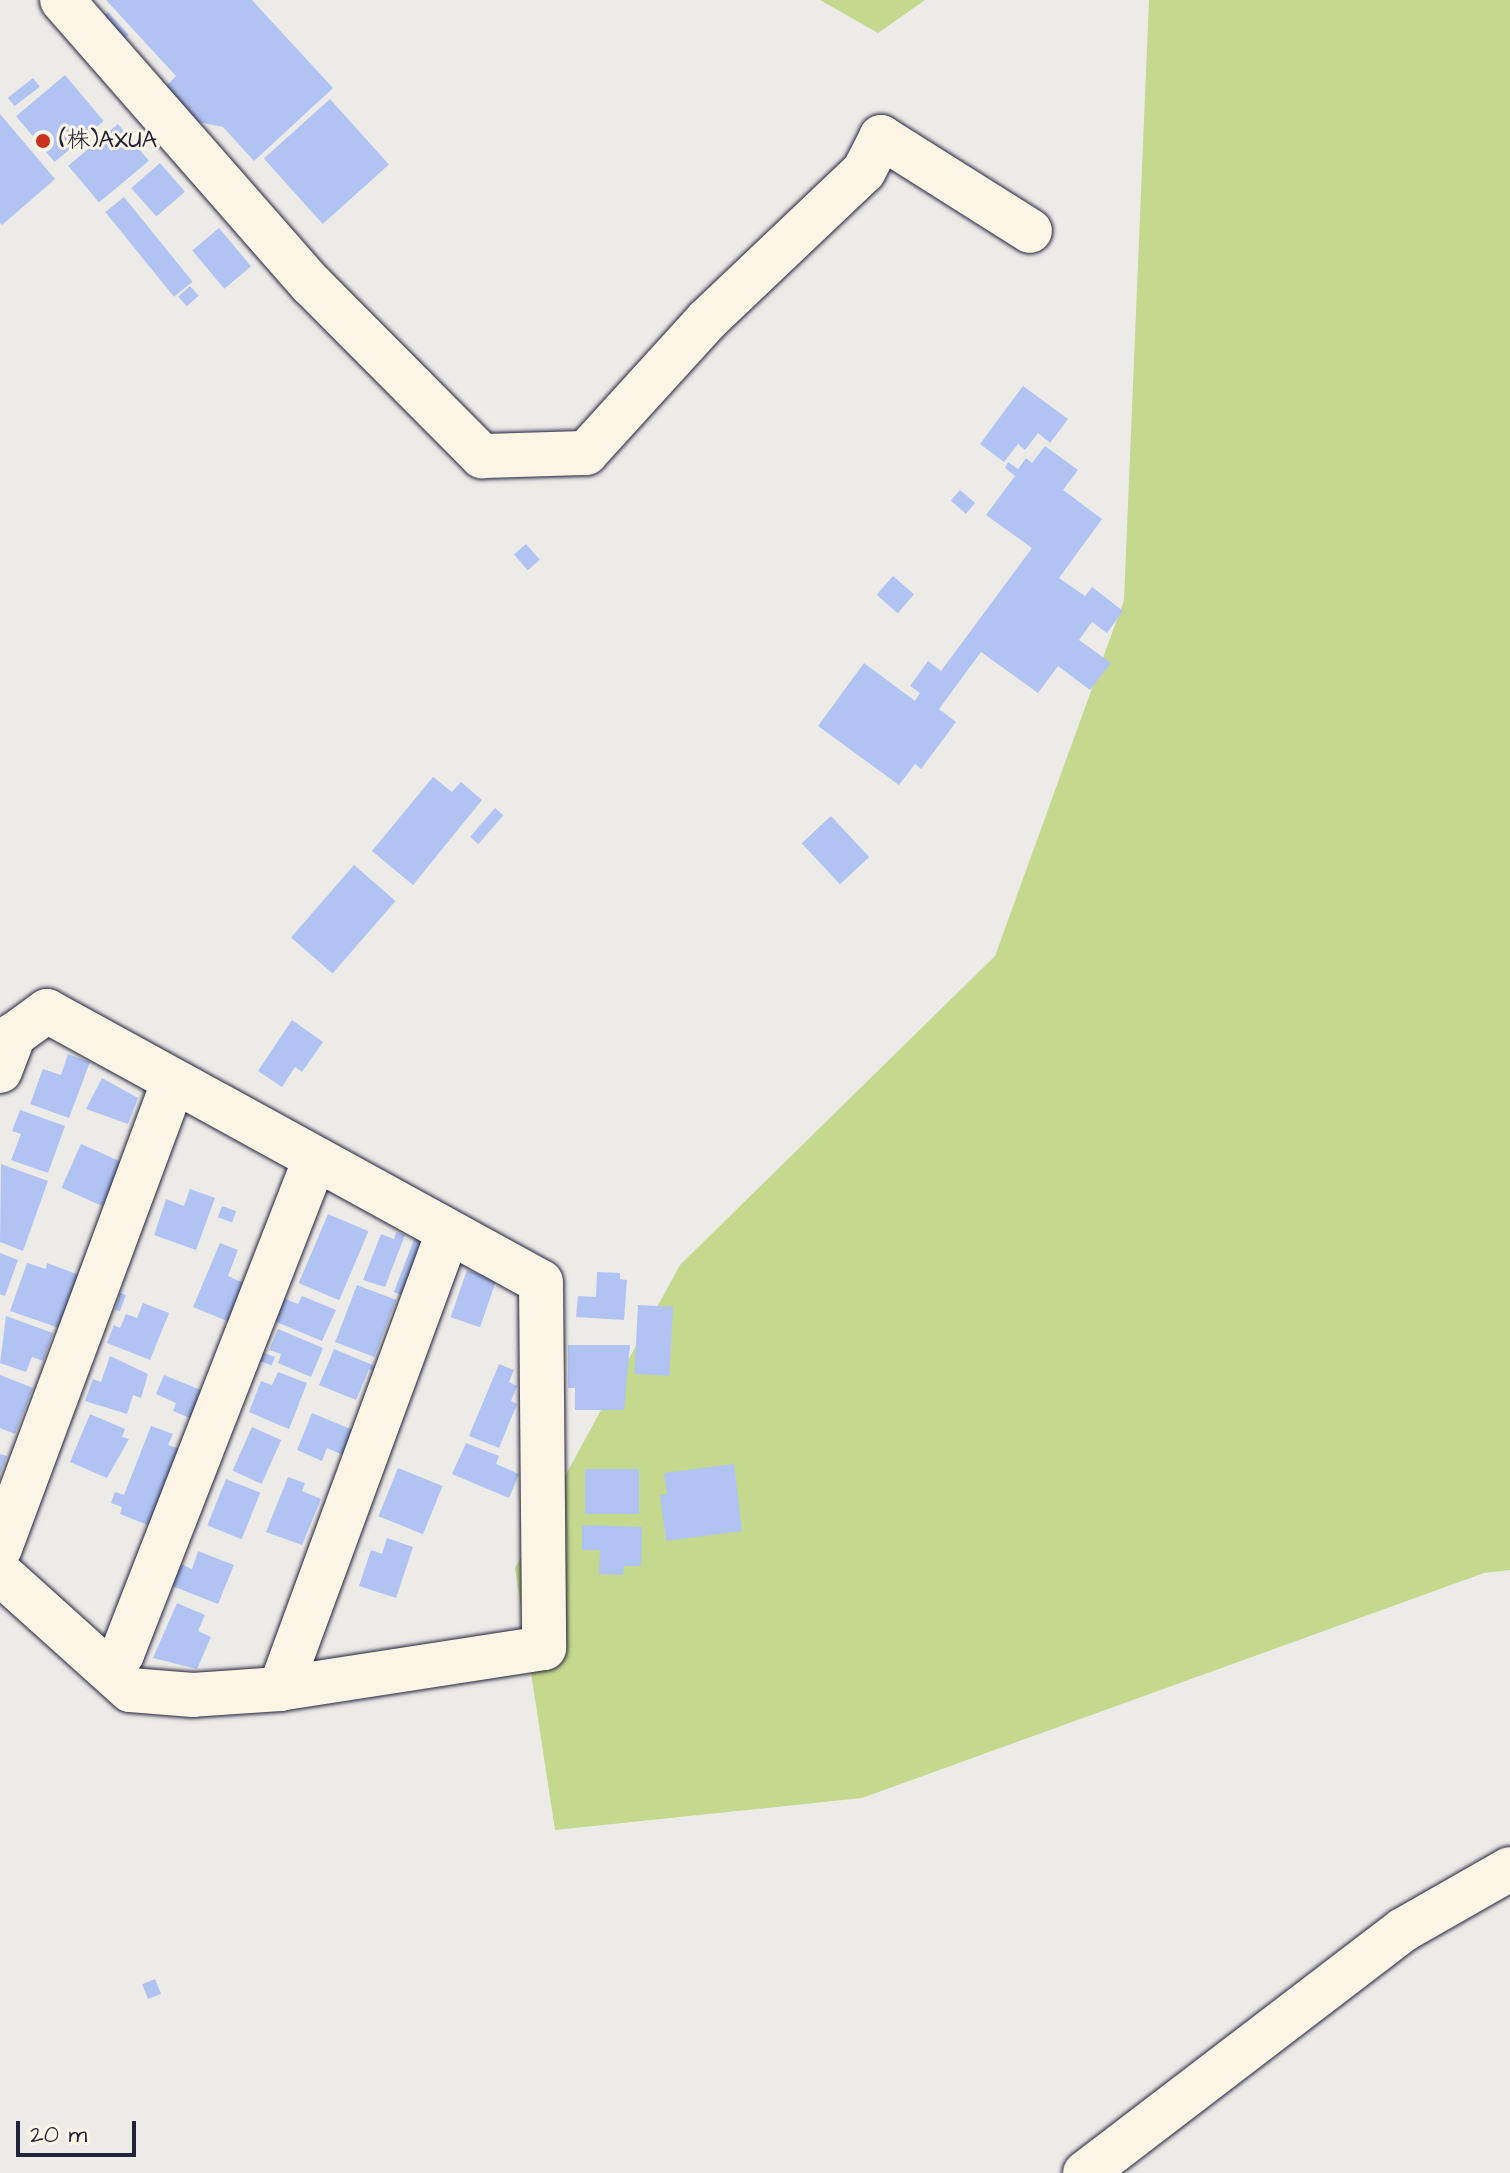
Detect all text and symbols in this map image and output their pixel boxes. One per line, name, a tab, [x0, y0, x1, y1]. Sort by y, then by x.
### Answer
place label: (株)AXUA	[59, 127, 157, 155]
marker: (株)AXUA	[34, 132, 52, 150]
scale bar	[20, 2105, 140, 2155]
text: 20 m	[30, 2118, 87, 2152]

